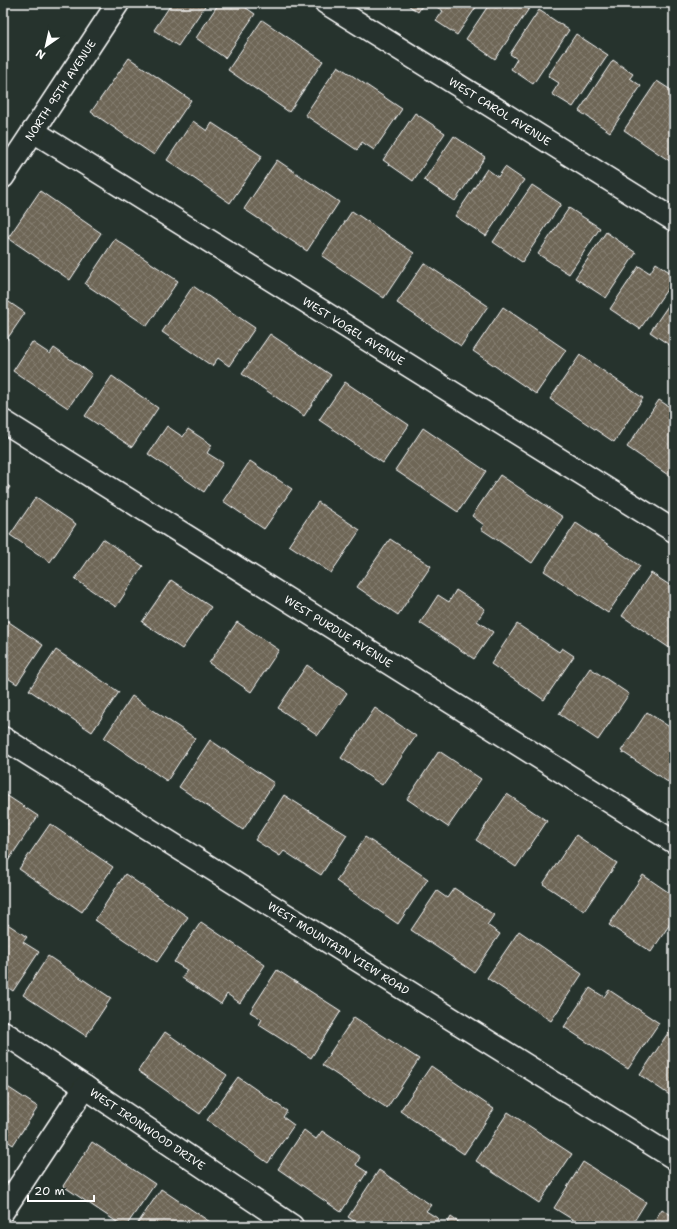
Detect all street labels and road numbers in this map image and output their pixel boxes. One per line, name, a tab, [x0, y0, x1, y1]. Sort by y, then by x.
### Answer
street label: NORTH 95TH AVENUE	[23, 37, 99, 143]
street label: WEST CAROL AVENUE	[446, 74, 554, 150]
street label: WEST VOGEL AVENUE	[299, 294, 407, 369]
street label: WEST PURDUE AVENUE	[281, 592, 395, 672]
street label: WEST MOUNTAIN VIEW ROAD	[265, 899, 412, 998]
street label: WEST IRONWOOD DRIVE	[86, 1085, 208, 1174]

